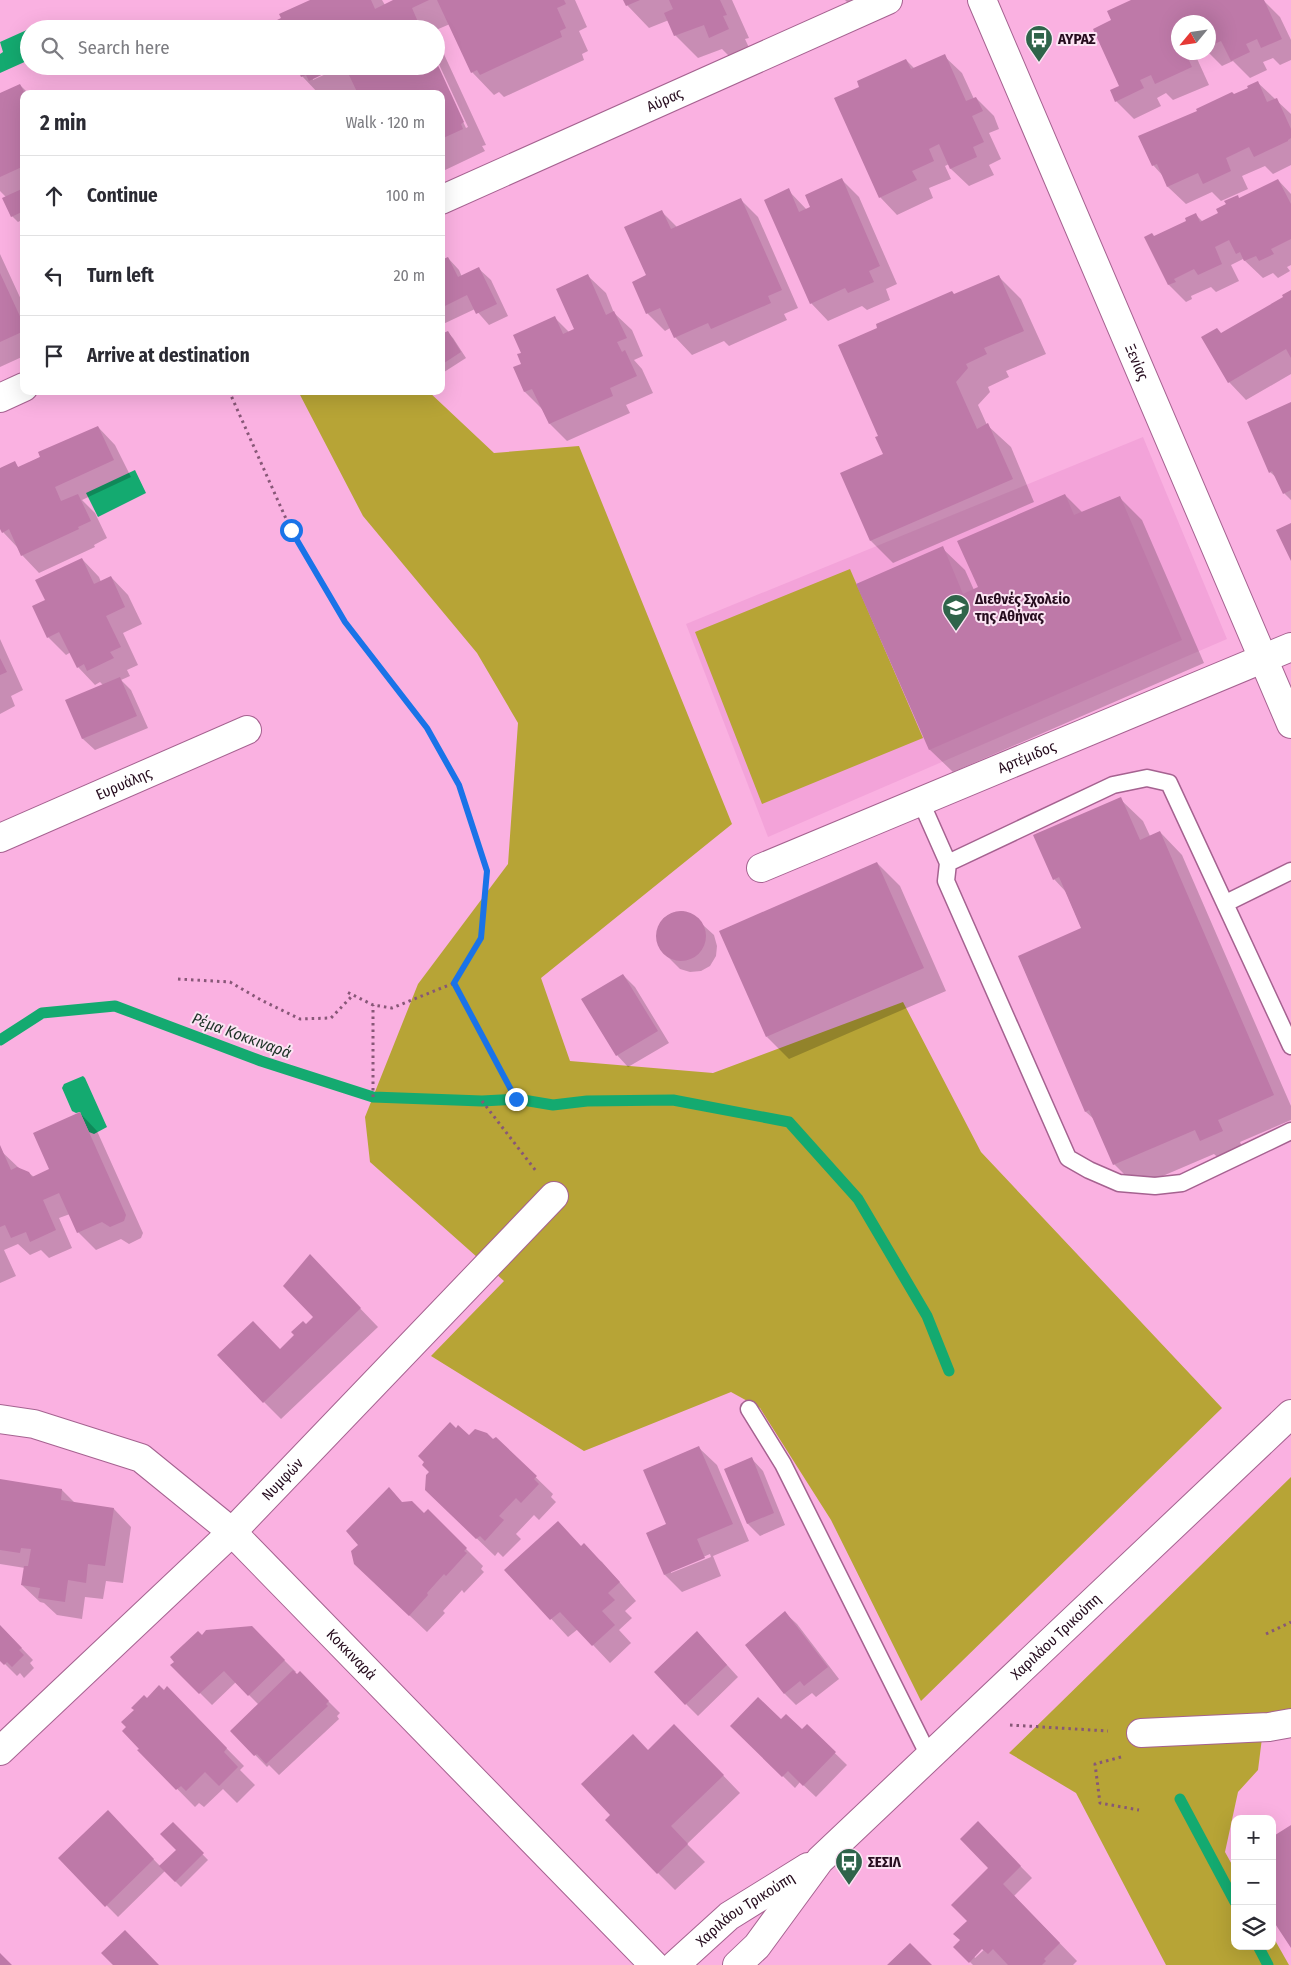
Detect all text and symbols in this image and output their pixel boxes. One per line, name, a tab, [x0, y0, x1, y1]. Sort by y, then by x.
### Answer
north arrow	[1171, 15, 1216, 60]
search box	[20, 20, 445, 75]
bus stop icon: ΑΥΡΑΣ	[1024, 24, 1054, 63]
place label: ΑΥΡΑΣ	[1057, 30, 1096, 48]
icon: search	[38, 34, 66, 62]
text: Search here	[78, 36, 170, 59]
street label: Αύρας	[644, 84, 686, 116]
text: 2 min	[40, 110, 87, 136]
text: Walk · 120 m	[346, 113, 425, 132]
icon: ahead	[40, 182, 68, 210]
text: Continue	[87, 184, 158, 207]
text: 100 m	[386, 186, 425, 205]
icon: left	[40, 262, 68, 290]
text: Turn left	[87, 264, 154, 287]
text: 20 m	[394, 266, 425, 285]
icon: arrive	[40, 342, 68, 370]
street label: Ξενίας	[1121, 342, 1153, 384]
text: Arrive at destination	[87, 344, 250, 367]
route start	[280, 519, 303, 542]
place label: Διεθνές Σχολείο της Αθήνας	[974, 590, 1070, 625]
school or university icon: Διεθνές Σχολείο της Αθήνας	[941, 593, 971, 632]
street label: Αρτέμιδος	[995, 737, 1059, 777]
street label: Ευρυάλης	[93, 764, 155, 804]
water label: Ρέμα Κοκκιναρά	[190, 1009, 294, 1062]
route end	[505, 1088, 528, 1111]
street label: Νυμφών	[258, 1454, 307, 1504]
street label: Χαριλάου Τρικούπη	[1007, 1590, 1104, 1683]
street label: Κοκκιναρά	[323, 1625, 380, 1684]
map controls	[1231, 1815, 1276, 1950]
button: +	[1231, 1815, 1276, 1860]
bus stop icon: ΣΕΣΙΛ	[834, 1847, 864, 1886]
place label: ΣΕΣΙΛ	[868, 1853, 902, 1871]
button: −	[1231, 1860, 1276, 1905]
street label: Χαριλάου Τρικούπη	[692, 1869, 798, 1950]
button: layers	[1231, 1905, 1276, 1950]

